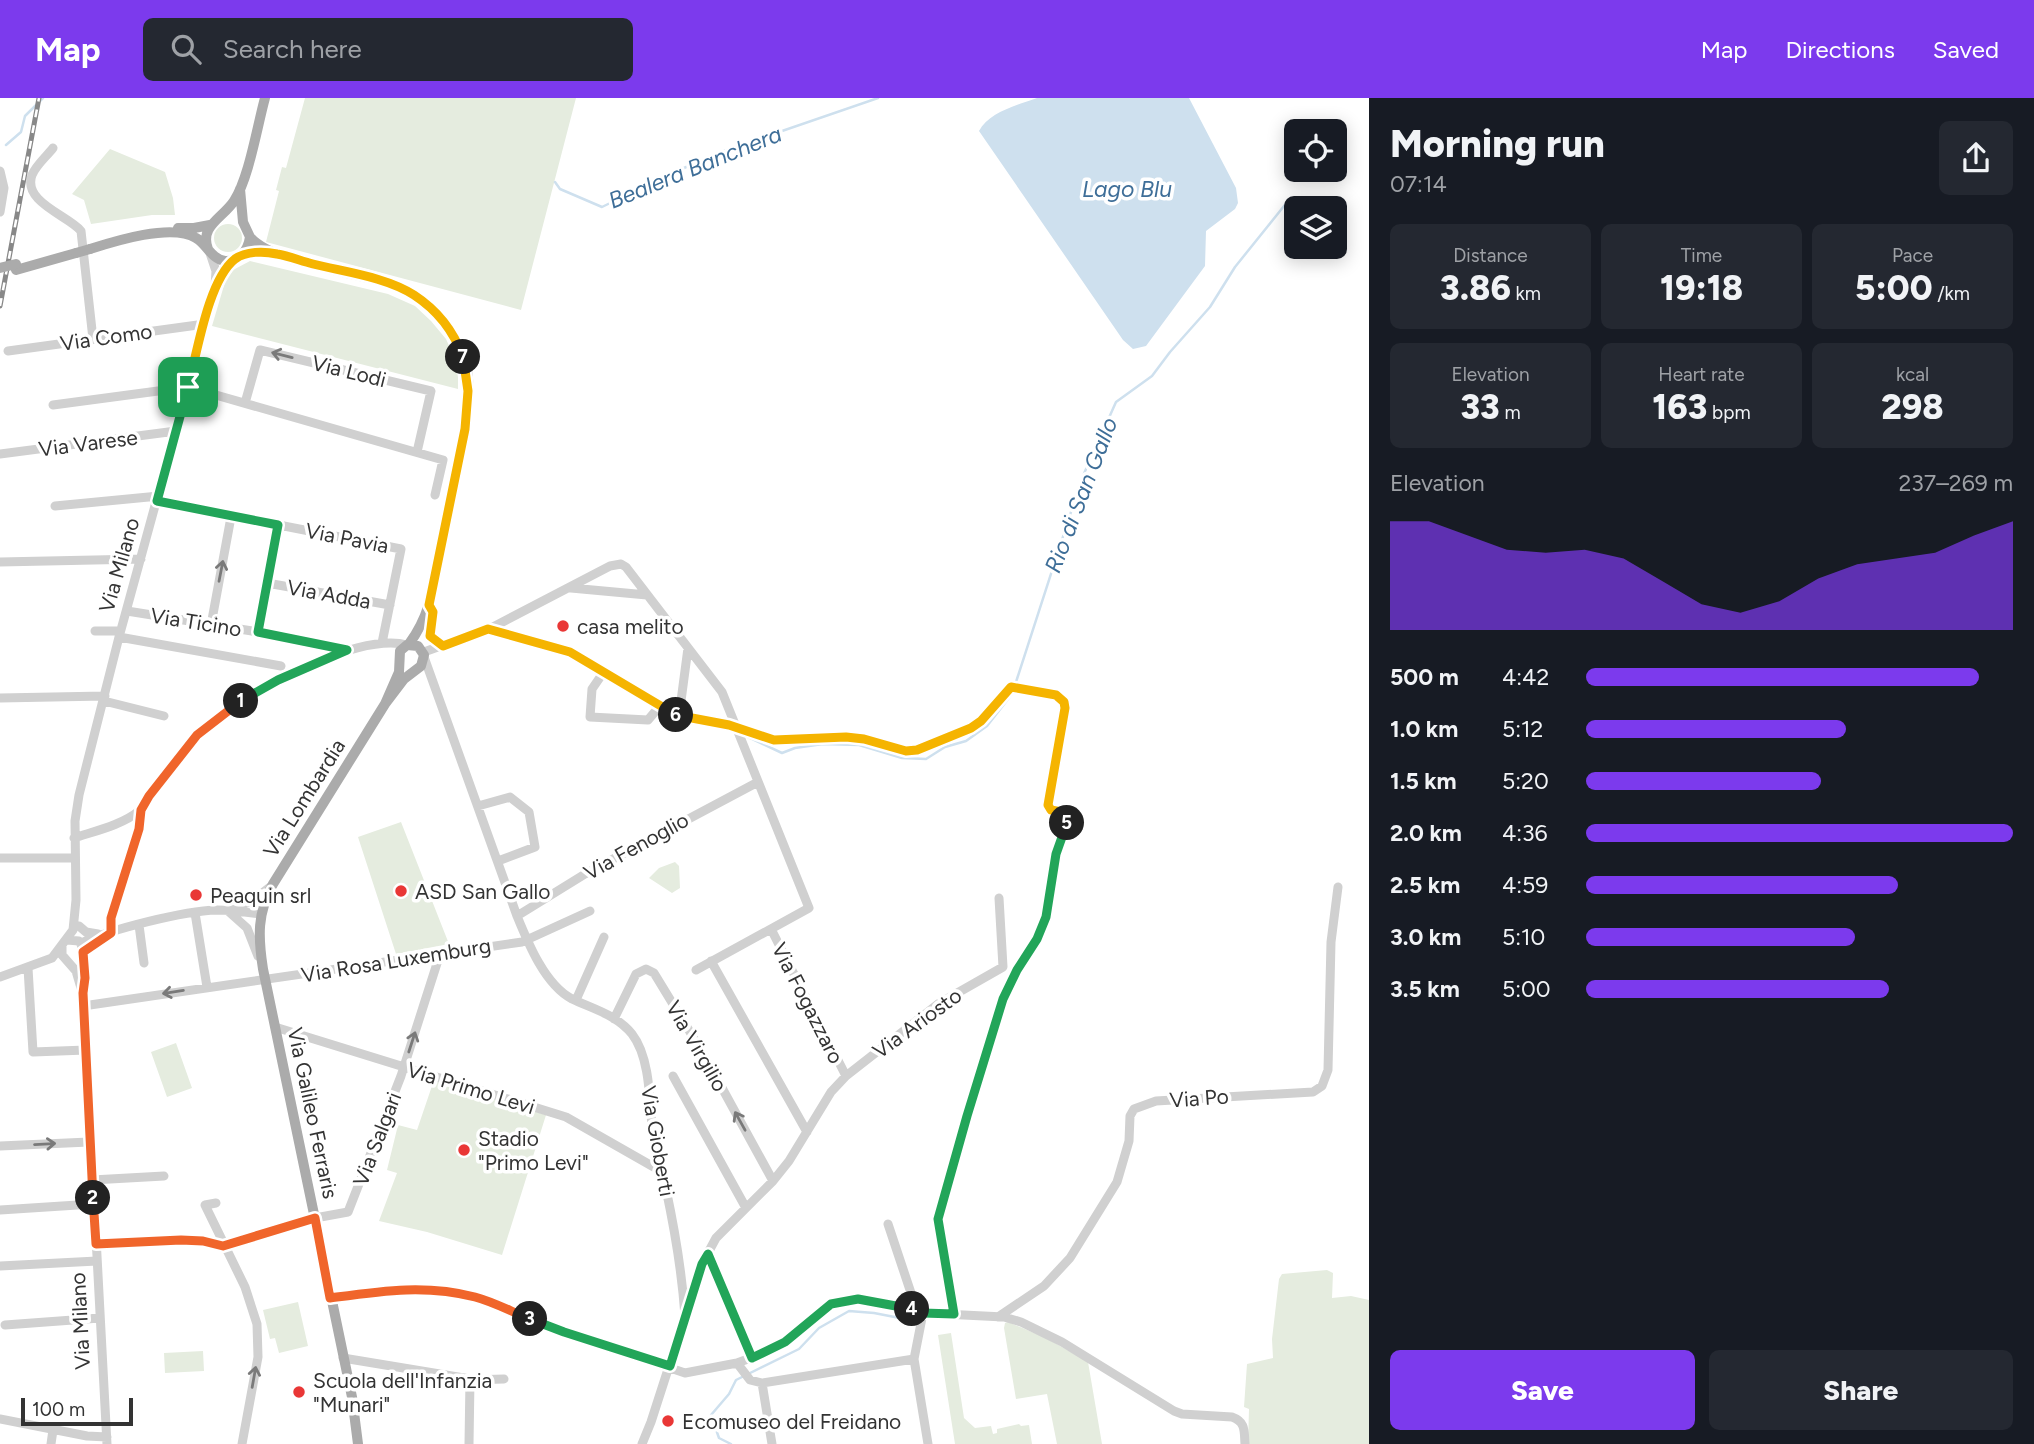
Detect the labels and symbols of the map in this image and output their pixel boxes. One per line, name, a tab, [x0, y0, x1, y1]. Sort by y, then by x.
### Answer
water label: Bealera Banchera	[604, 119, 786, 215]
water label: Lago Blu	[1082, 175, 1172, 203]
street label: Via Como	[58, 318, 154, 356]
pin: 7	[446, 340, 480, 374]
one-way arrow	[272, 348, 294, 361]
street label: Via Lodi	[309, 350, 389, 392]
pin	[158, 357, 218, 417]
water label: Rio di San Gallo	[1039, 413, 1123, 577]
street label: Via Varese	[37, 425, 139, 461]
street label: Via Milano	[94, 515, 144, 615]
street label: Via Pavia	[303, 518, 391, 558]
one-way arrow	[215, 560, 228, 583]
street label: Via Adda	[285, 574, 373, 614]
street label: Via Ticino	[149, 602, 243, 642]
place label: casa melito	[577, 614, 684, 639]
marker: casa melito	[555, 618, 571, 634]
pin: 1	[224, 684, 258, 718]
pin: 6	[658, 698, 694, 732]
street label: Via Lombardia	[258, 734, 350, 862]
pin: 5	[1050, 806, 1084, 840]
street label: Via Fenoglio	[579, 807, 693, 885]
place label: ASD San Gallo	[415, 879, 550, 904]
place label: Peaquin srl	[210, 883, 311, 908]
marker: ASD San Gallo	[393, 883, 409, 899]
marker: Peaquin srl	[188, 887, 204, 903]
street label: Via Rosa Luxemburg	[299, 933, 493, 987]
street label: Via Fogazzaro	[767, 938, 849, 1068]
street label: Via Ariosto	[868, 982, 966, 1064]
one-way arrow	[162, 986, 185, 999]
street label: Via Virgilio	[661, 996, 733, 1096]
street label: Via Galileo Ferraris	[283, 1025, 343, 1201]
one-way arrow	[407, 1032, 420, 1054]
street label: Via Primo Levi	[404, 1057, 538, 1119]
street label: Via Po	[1168, 1083, 1230, 1113]
street label: Via Gioberti	[636, 1084, 680, 1198]
street label: Via Salgari	[348, 1089, 406, 1189]
one-way arrow	[733, 1112, 747, 1132]
place label: Stadio "Primo Levi"	[478, 1126, 589, 1175]
one-way arrow	[33, 1137, 56, 1150]
marker: Stadio "Primo Levi"	[456, 1142, 472, 1158]
pin: 2	[76, 1180, 110, 1216]
street label: Via Milano	[65, 1272, 95, 1370]
pin: 4	[894, 1292, 930, 1326]
pin: 3	[512, 1302, 548, 1336]
one-way arrow	[248, 1366, 262, 1389]
place label: Scuola dell'Infanzia "Munari"	[313, 1368, 492, 1417]
marker: Scuola dell'Infanzia "Munari"	[291, 1384, 307, 1400]
scale bar	[21, 1395, 133, 1427]
place label: Ecomuseo del Freidano	[682, 1409, 901, 1434]
marker: Ecomuseo del Freidano	[660, 1413, 676, 1429]

